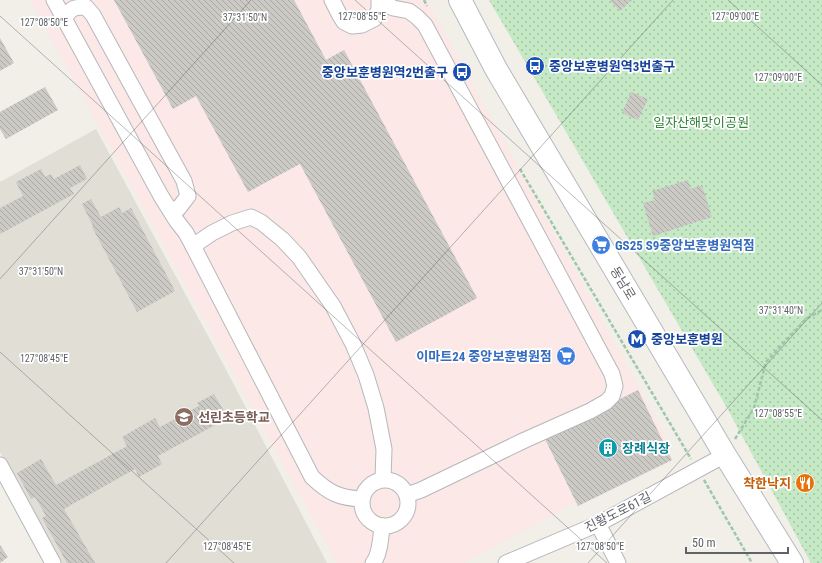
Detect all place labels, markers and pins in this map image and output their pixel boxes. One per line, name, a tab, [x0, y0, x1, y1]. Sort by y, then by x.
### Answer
bus stop icon: 중앙보훈병원역3번출구	[524, 55, 546, 77]
place label: 중앙보훈병원역3번출구	[549, 59, 675, 74]
bus stop icon: 중앙보훈병원역2번출구	[451, 61, 473, 83]
place label: 중앙보훈병원역2번출구	[322, 65, 448, 80]
supermarket icon: GS25 S9중앙보훈병원역점	[590, 234, 612, 256]
place label: GS25 S9중앙보훈병원역점	[615, 238, 755, 253]
metro station icon: 중앙보훈병원	[626, 328, 648, 350]
place label: 중앙보훈병원	[651, 332, 723, 347]
supermarket icon: 이마트24 중앙보훈병원점	[555, 345, 577, 367]
place label: 이마트24 중앙보훈병원점	[416, 349, 552, 364]
school or university icon: 선린초등학교	[173, 406, 195, 428]
place label: 선린초등학교	[198, 410, 270, 425]
building icon: 장례식장	[597, 437, 619, 459]
place label: 장례식장	[622, 441, 670, 456]
restaurant icon: 착한낙지	[794, 472, 816, 494]
place label: 착한낙지	[743, 476, 791, 491]

